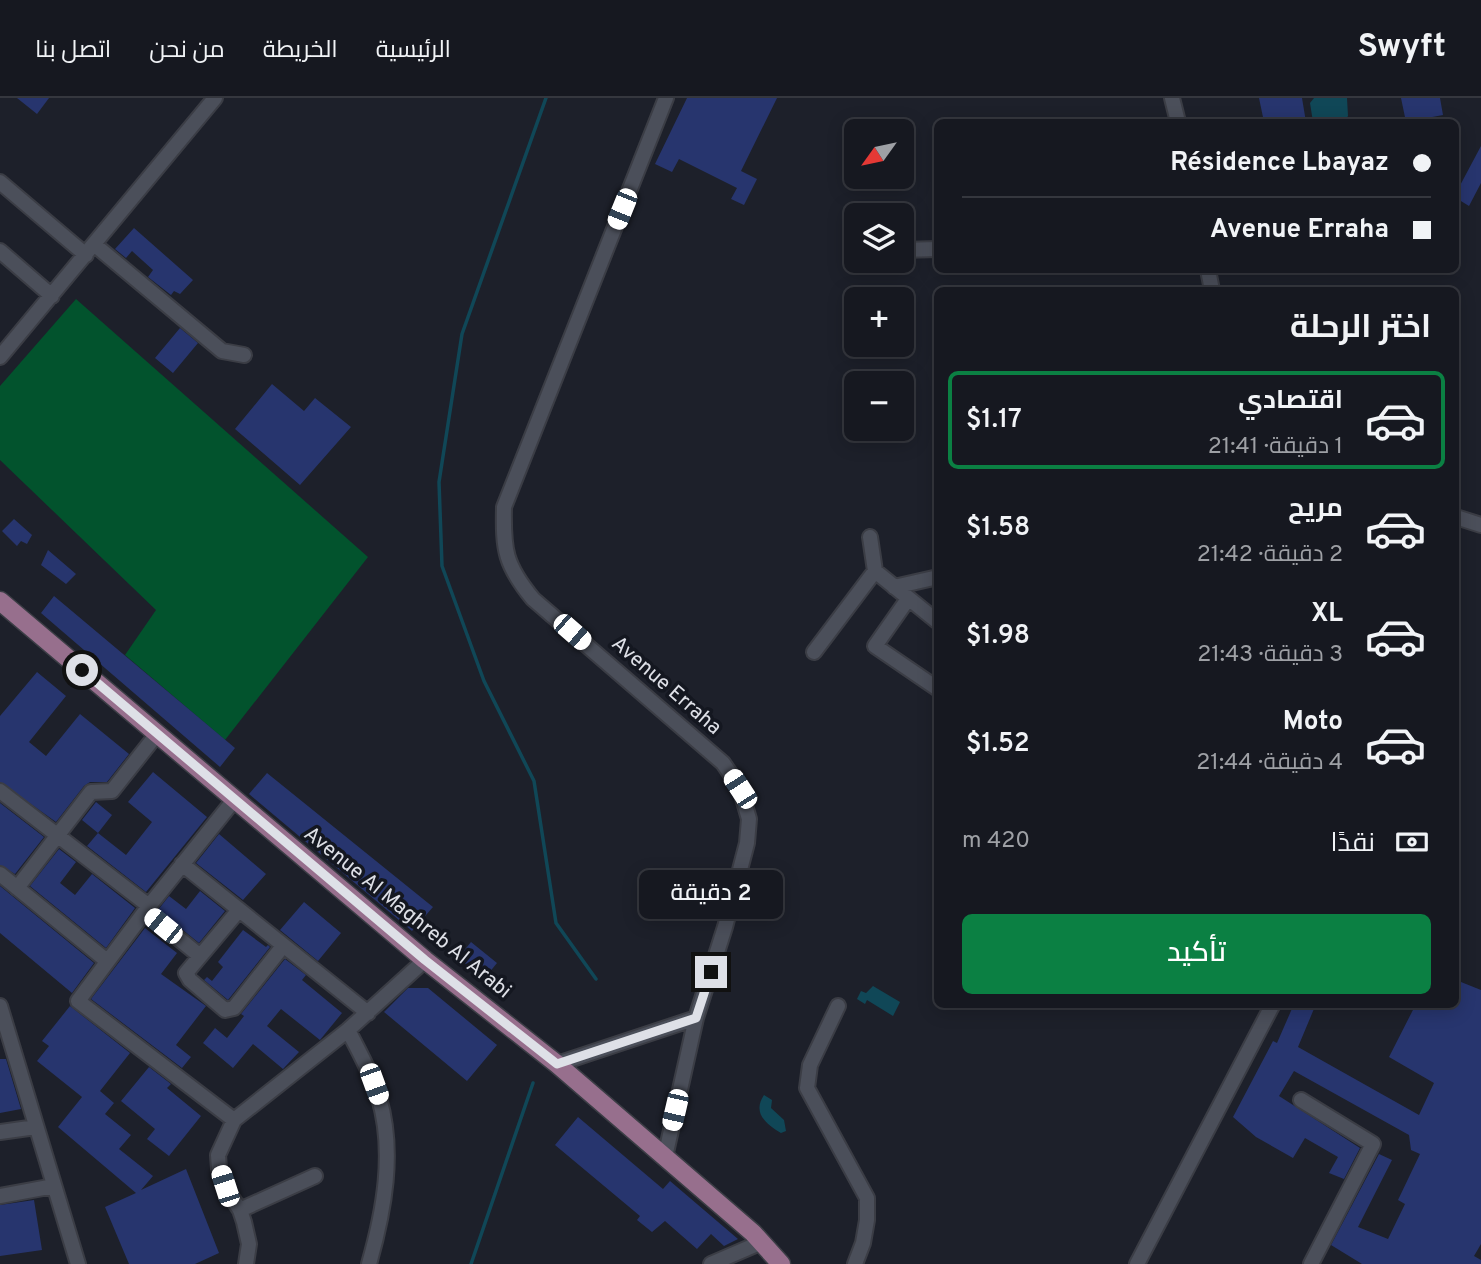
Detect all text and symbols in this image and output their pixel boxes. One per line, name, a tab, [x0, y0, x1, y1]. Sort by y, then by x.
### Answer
text: Swyft	[1358, 27, 1446, 69]
text: اتصل بنا	[35, 36, 111, 66]
text: من نحن	[149, 36, 225, 66]
text: الخريطة	[263, 36, 338, 66]
text: الرئيسية	[376, 36, 451, 66]
north arrow	[844, 119, 914, 189]
map controls	[844, 119, 914, 441]
text: Résidence Lbayaz	[1170, 147, 1389, 180]
car	[605, 186, 640, 232]
button: layers	[844, 203, 914, 273]
text: Avenue Erraha	[1210, 214, 1389, 247]
button: +	[844, 287, 914, 357]
text: اختر الرحلة	[1290, 309, 1431, 349]
button: −	[844, 371, 914, 441]
text: اقتصادي	[1238, 385, 1343, 418]
icon: car	[1364, 389, 1427, 452]
text: $1.17	[966, 404, 1022, 437]
text: 1 دقيقة · 21:41	[1208, 433, 1343, 462]
text: مريح	[1288, 493, 1343, 526]
icon: car	[1364, 497, 1427, 560]
text: $1.58	[966, 512, 1030, 545]
text: 2 دقيقة · 21:42	[1197, 541, 1343, 570]
text: XL	[1311, 598, 1343, 631]
icon: car	[1364, 605, 1427, 668]
car	[550, 610, 595, 654]
text: $1.98	[966, 620, 1030, 653]
street label: Avenue Erraha	[605, 631, 727, 741]
text: 3 دقيقة · 21:43	[1197, 641, 1343, 670]
route start	[66, 654, 98, 686]
text: Moto	[1283, 706, 1343, 739]
icon: car	[1364, 713, 1427, 776]
text: $1.52	[966, 728, 1030, 761]
text: 4 دقيقة · 21:44	[1196, 749, 1343, 778]
car	[720, 766, 761, 812]
street label: Avenue Al Maghreb Al Arabi	[298, 821, 516, 1005]
icon: cash	[1393, 823, 1431, 861]
text: 420 m	[962, 827, 1030, 856]
text: نقدًا	[1331, 828, 1375, 861]
callout: 2 دقيقة	[639, 870, 783, 920]
text: 2 دقيقة	[671, 880, 751, 909]
car	[141, 905, 186, 947]
button: تأكيد	[962, 914, 1431, 994]
route end	[695, 956, 727, 988]
car	[357, 1061, 392, 1107]
car	[661, 1087, 690, 1133]
car	[209, 1163, 242, 1209]

